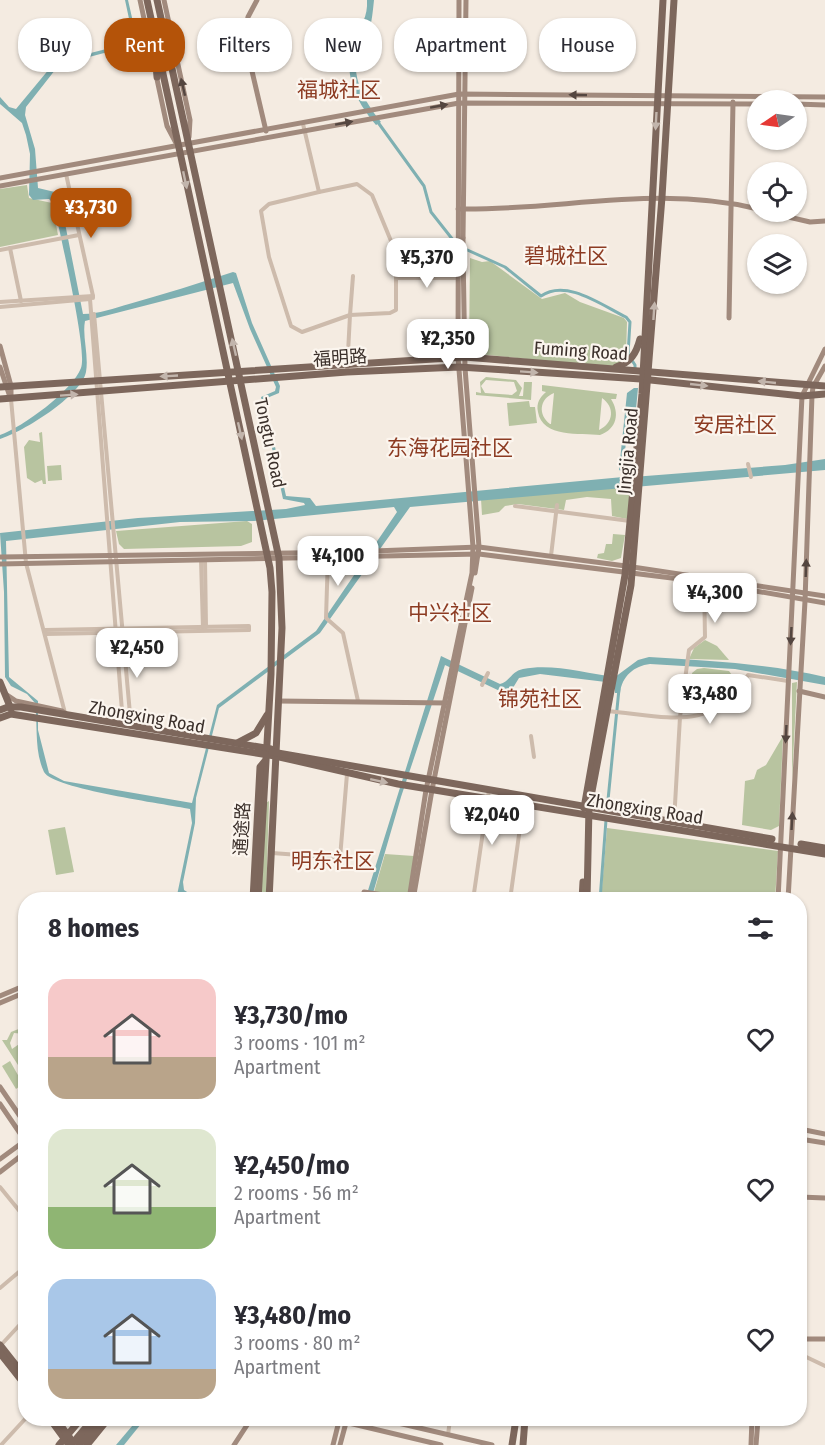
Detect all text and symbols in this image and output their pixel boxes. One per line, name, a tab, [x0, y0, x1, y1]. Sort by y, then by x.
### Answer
chip: Buy	[18, 18, 92, 72]
chip: Rent	[104, 18, 185, 72]
chip: Filters	[197, 18, 292, 72]
chip: New	[304, 18, 382, 72]
chip: Apartment	[394, 18, 527, 72]
chip: House	[539, 18, 636, 72]
district label: 福城社区	[297, 77, 381, 103]
one-way arrow	[178, 78, 187, 97]
one-way arrow	[568, 90, 587, 100]
north arrow	[747, 90, 807, 150]
map controls	[747, 90, 807, 294]
one-way arrow	[430, 102, 449, 111]
one-way arrow	[651, 112, 661, 131]
one-way arrow	[334, 119, 353, 128]
button: locate	[747, 162, 807, 222]
one-way arrow	[181, 171, 191, 190]
pin: ¥3,730	[42, 188, 140, 239]
text: ¥3,730	[65, 195, 117, 219]
button: layers	[747, 234, 807, 294]
pin: ¥5,370	[378, 238, 476, 289]
district label: 碧城社区	[524, 243, 608, 269]
text: ¥5,370	[400, 245, 454, 269]
one-way arrow	[649, 302, 658, 321]
pin: ¥2,350	[399, 319, 497, 370]
text: ¥2,350	[421, 326, 475, 350]
street label: Fuming Road	[533, 337, 629, 365]
one-way arrow	[228, 338, 238, 356]
street label: 福明路	[312, 345, 368, 371]
one-way arrow	[519, 367, 538, 376]
one-way arrow	[159, 371, 178, 381]
one-way arrow	[757, 377, 776, 387]
one-way arrow	[690, 380, 709, 390]
one-way arrow	[60, 390, 79, 400]
street label: Tongtu Road	[250, 396, 290, 490]
street label: Jingjia Road	[613, 407, 643, 495]
district label: 安居社区	[693, 412, 777, 438]
one-way arrow	[236, 422, 246, 440]
district label: 东海花园社区	[387, 435, 513, 461]
pin: ¥4,100	[289, 536, 387, 587]
text: ¥4,100	[311, 543, 365, 567]
one-way arrow	[801, 559, 811, 578]
pin: ¥4,300	[666, 573, 764, 624]
text: ¥4,300	[687, 580, 743, 604]
district label: 中兴社区	[408, 600, 492, 626]
one-way arrow	[786, 627, 795, 646]
pin: ¥2,450	[88, 628, 186, 679]
text: ¥2,450	[110, 635, 164, 659]
pin: ¥3,480	[661, 674, 759, 725]
text: ¥3,480	[682, 681, 738, 705]
district label: 锦苑社区	[498, 686, 582, 712]
street label: Zhongxing Road	[87, 696, 207, 738]
one-way arrow	[782, 724, 791, 743]
one-way arrow	[370, 777, 389, 786]
street label: Zhongxing Road	[585, 789, 705, 829]
pin: ¥2,040	[443, 795, 541, 846]
street label: 通途路	[230, 801, 254, 857]
text: ¥2,040	[464, 802, 520, 826]
one-way arrow	[787, 811, 796, 830]
district label: 明东社区	[291, 848, 375, 874]
icon: filters	[744, 912, 777, 945]
text: 8 homes	[48, 913, 139, 944]
text: ¥3,730/mo	[234, 1000, 348, 1031]
icon: home	[96, 1003, 168, 1075]
icon: heart	[744, 1023, 777, 1056]
text: 3 rooms · 101 m²	[234, 1031, 365, 1055]
text: Apartment	[234, 1055, 321, 1079]
text: ¥2,450/mo	[234, 1150, 350, 1181]
icon: home	[96, 1153, 168, 1225]
icon: heart	[744, 1173, 777, 1206]
text: 2 rooms · 56 m²	[234, 1181, 359, 1205]
text: Apartment	[234, 1205, 321, 1229]
text: ¥3,480/mo	[234, 1300, 351, 1331]
icon: home	[96, 1303, 168, 1375]
icon: heart	[744, 1323, 777, 1356]
text: 3 rooms · 80 m²	[234, 1331, 360, 1355]
text: Apartment	[234, 1355, 321, 1379]

